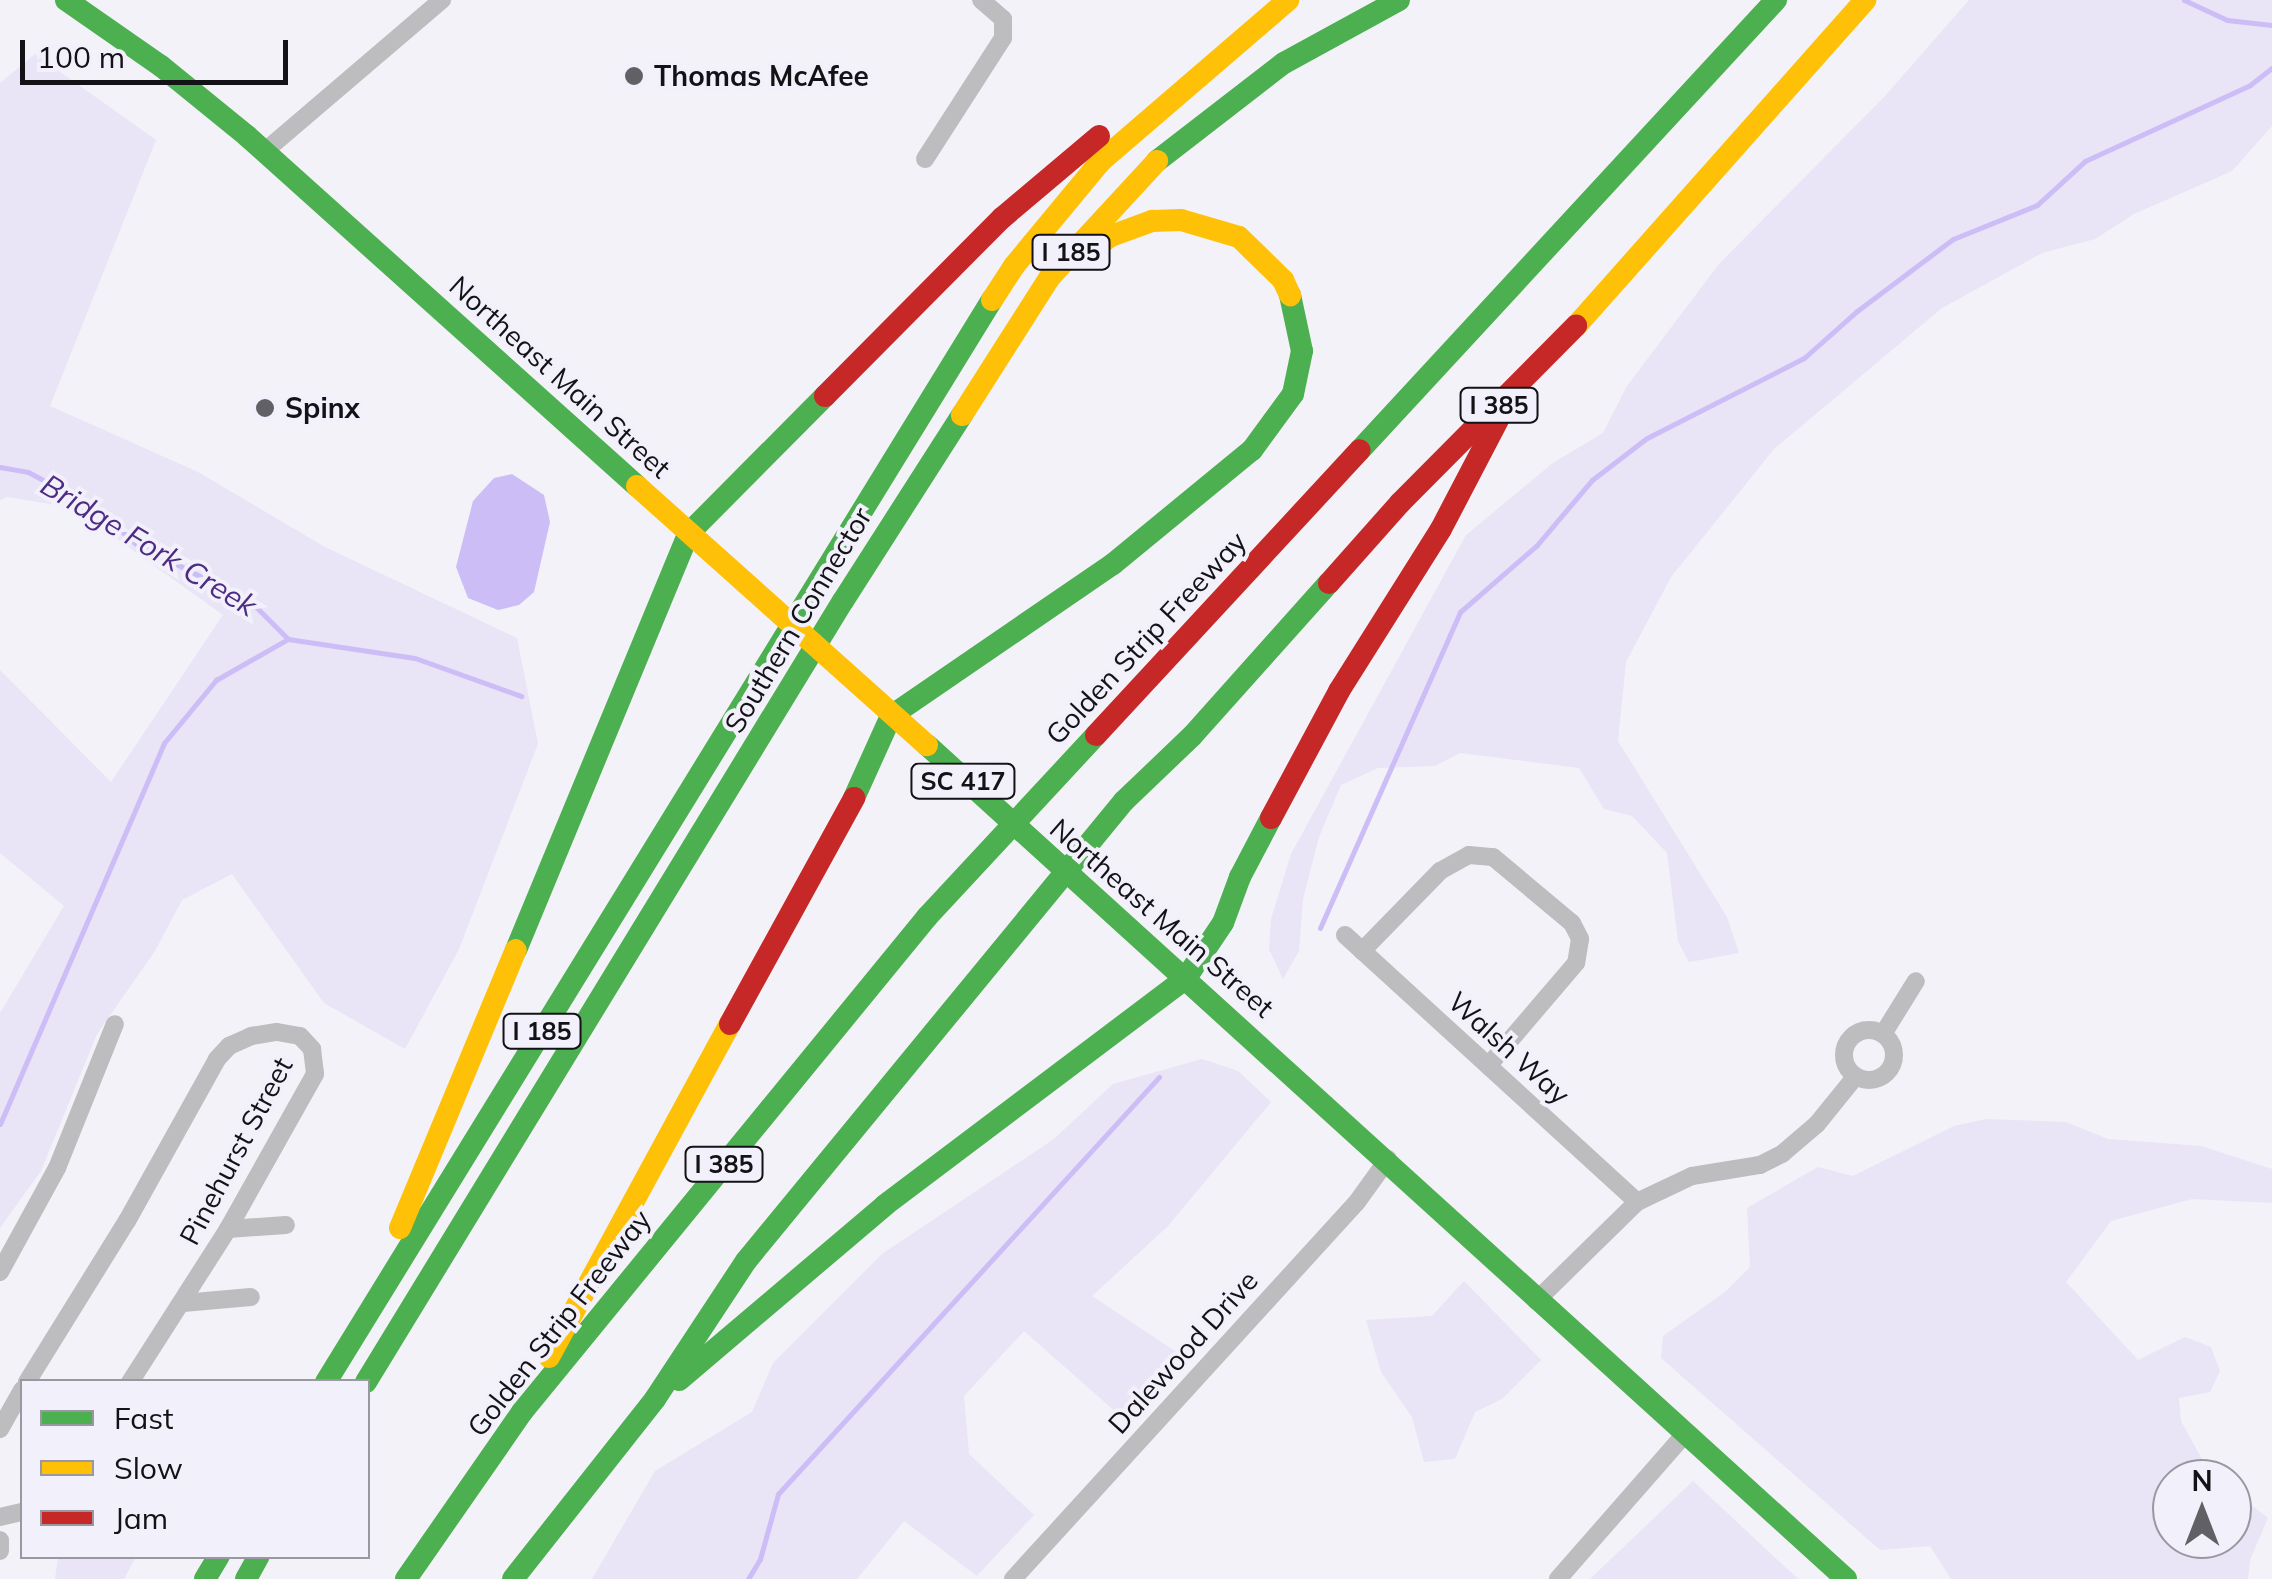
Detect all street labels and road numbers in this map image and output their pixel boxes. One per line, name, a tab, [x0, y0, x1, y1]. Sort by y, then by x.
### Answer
road number: I 185	[1031, 232, 1111, 272]
street label: Northeast Main Street	[443, 269, 677, 485]
road number: I 385	[1459, 385, 1539, 425]
street label: Southern Connector	[717, 501, 879, 739]
street label: Golden Strip Freeway	[1039, 525, 1253, 751]
road number: SC 417	[908, 761, 1018, 801]
street label: Northeast Main Street	[1043, 812, 1281, 1024]
street label: Walsh Way	[1441, 985, 1577, 1111]
road number: I 185	[502, 1011, 582, 1051]
street label: Pinehurst Street	[172, 1052, 300, 1250]
road number: I 385	[684, 1144, 764, 1184]
street label: Golden Strip Freeway	[460, 1203, 658, 1443]
street label: Dalewood Drive	[1101, 1264, 1265, 1440]

